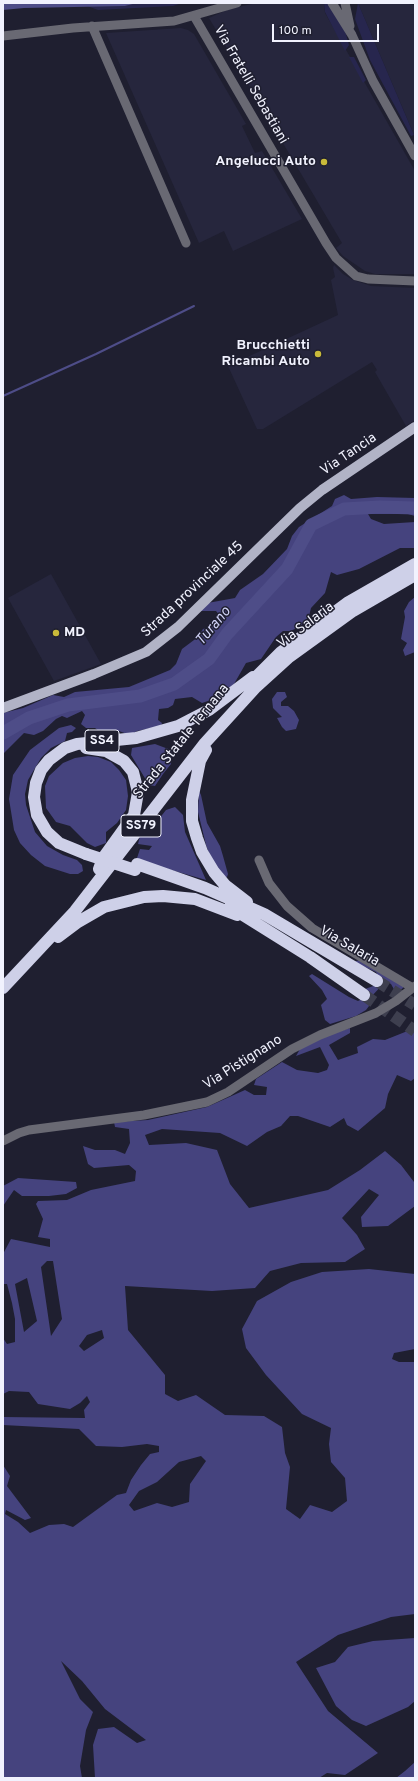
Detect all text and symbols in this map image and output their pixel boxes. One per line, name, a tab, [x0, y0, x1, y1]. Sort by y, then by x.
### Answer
scale bar	[274, 16, 381, 42]
street label: Via Fratelli Sebastiani	[209, 23, 291, 147]
text: 100 m	[279, 23, 312, 39]
place label: Angelucci Auto	[215, 154, 316, 170]
marker: Angelucci Auto	[319, 157, 329, 167]
place label: Brucchietti Ricambi Auto	[221, 338, 310, 370]
marker: Brucchietti Ricambi Auto	[313, 349, 323, 359]
street label: Via Tancia	[318, 430, 380, 480]
street label: Strada provinciale 45	[138, 538, 248, 642]
street label: Via Salaria	[274, 599, 338, 653]
water label: Turano	[193, 604, 235, 650]
place label: MD	[64, 625, 85, 641]
marker: MD	[51, 628, 61, 638]
street label: Strada Statale Ternana	[131, 681, 233, 803]
road number: SS4	[85, 730, 119, 752]
road number: SS79	[121, 815, 161, 837]
street label: Via Salaria	[316, 923, 382, 971]
street label: Via Pistignano	[200, 1032, 286, 1094]

